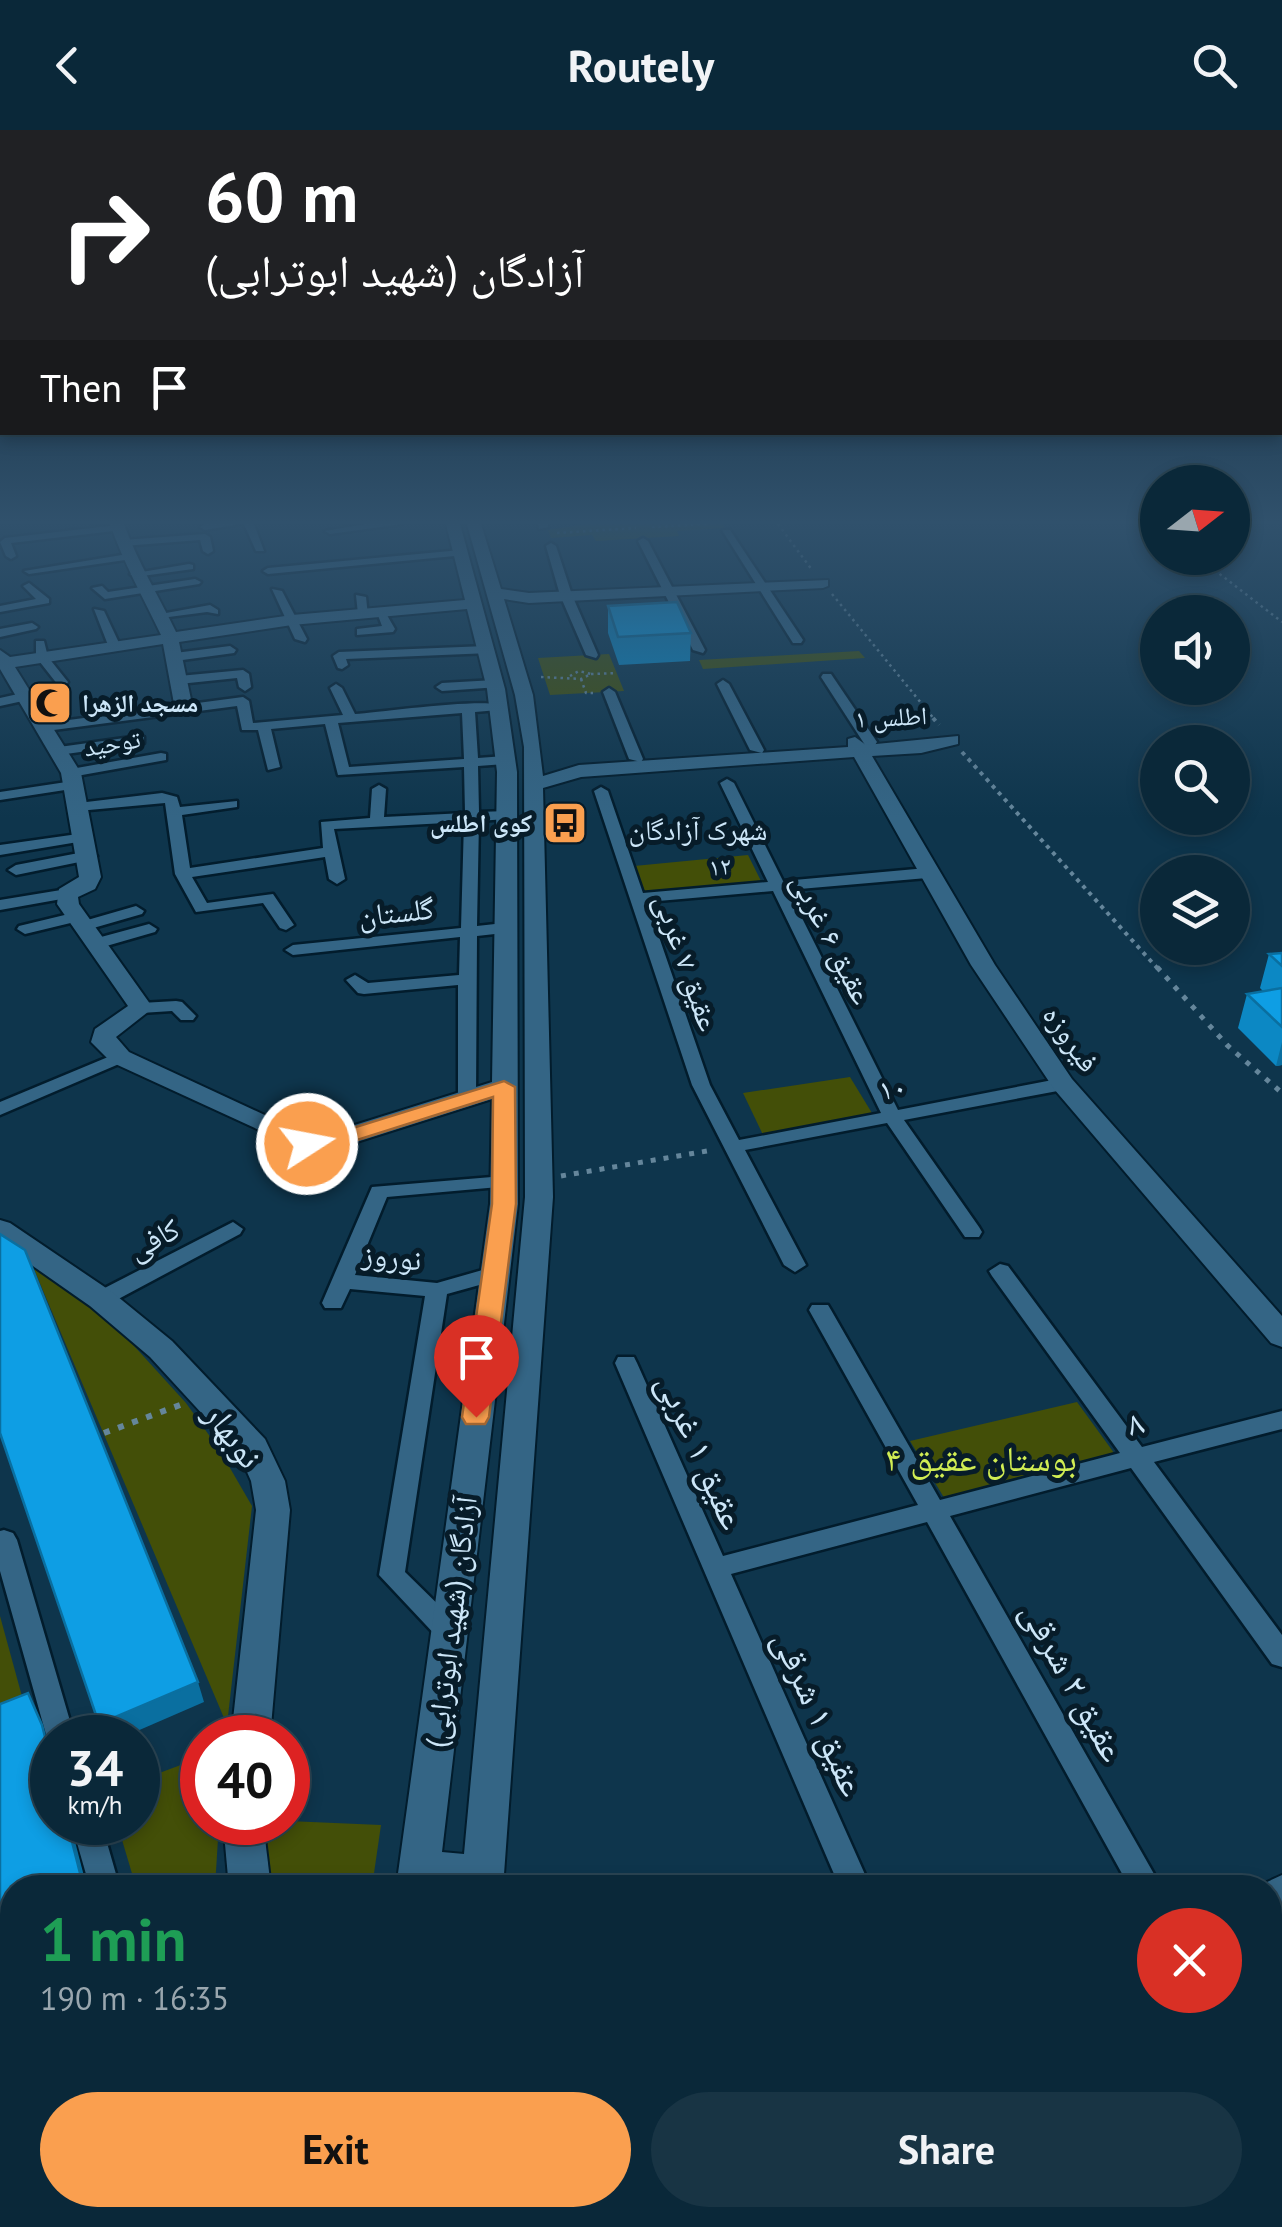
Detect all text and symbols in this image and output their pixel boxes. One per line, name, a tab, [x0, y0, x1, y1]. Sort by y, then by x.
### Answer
text: Routely	[568, 36, 714, 94]
icon: back	[40, 38, 95, 93]
icon: search	[1187, 38, 1242, 93]
text: 60 m	[205, 151, 358, 241]
icon: right	[40, 170, 170, 300]
text: آزادگان (شهید ابوترابی)	[205, 241, 584, 299]
icon: arrive	[142, 360, 197, 415]
text: Then	[40, 363, 122, 412]
north arrow	[1140, 465, 1250, 575]
map controls	[1140, 465, 1250, 965]
button: sound	[1140, 595, 1250, 705]
mosque icon: مسجد الزهرا	[27, 680, 73, 726]
place label: مسجد الزهرا	[82, 687, 198, 719]
street label: اطلس ۱	[854, 699, 928, 735]
street label: توحید	[81, 722, 143, 764]
button: search	[1140, 725, 1250, 835]
bus stop icon: کوی اطلس	[542, 800, 588, 846]
place label: کوی اطلس	[430, 807, 532, 839]
district label: شهرک آزادگان	[629, 811, 767, 848]
street label: ۱۲	[707, 849, 733, 883]
button: layers	[1140, 855, 1250, 965]
street label: عقیق ۶ غربی	[783, 866, 883, 1010]
street label: گلستان	[356, 888, 436, 934]
street label: عقیق ۷ غربی	[646, 888, 730, 1036]
street label: فیروزه	[1035, 997, 1109, 1079]
street label: ۱۰	[875, 1065, 909, 1109]
position arrow	[255, 1092, 359, 1196]
street label: کافی	[120, 1208, 186, 1268]
street label: نوروز	[359, 1233, 424, 1279]
pin	[434, 1315, 519, 1418]
icon: arrive	[449, 1330, 504, 1385]
street label: عقیق ۱ غربی	[647, 1366, 757, 1536]
street label: نوبهار	[194, 1392, 274, 1477]
street label: ۸	[1121, 1398, 1149, 1446]
park label: بوستان عقیق ۴	[885, 1435, 1077, 1481]
street label: آزادگان (شهید ابوترابی)	[415, 1493, 485, 1750]
street label: عقیق ۲ شرقی	[1011, 1593, 1137, 1769]
street label: عقیق ۱ شرقی	[763, 1623, 877, 1803]
speed limit sign: 40	[180, 1715, 310, 1845]
text: 34	[67, 1735, 123, 1800]
text: km/h	[68, 1789, 122, 1821]
text: 1 min	[40, 1900, 186, 1978]
button: close	[1137, 1908, 1242, 2013]
text: 190 m · 16:35	[40, 1977, 229, 2019]
button: Exit	[40, 2092, 631, 2207]
button: Share	[651, 2092, 1242, 2207]

